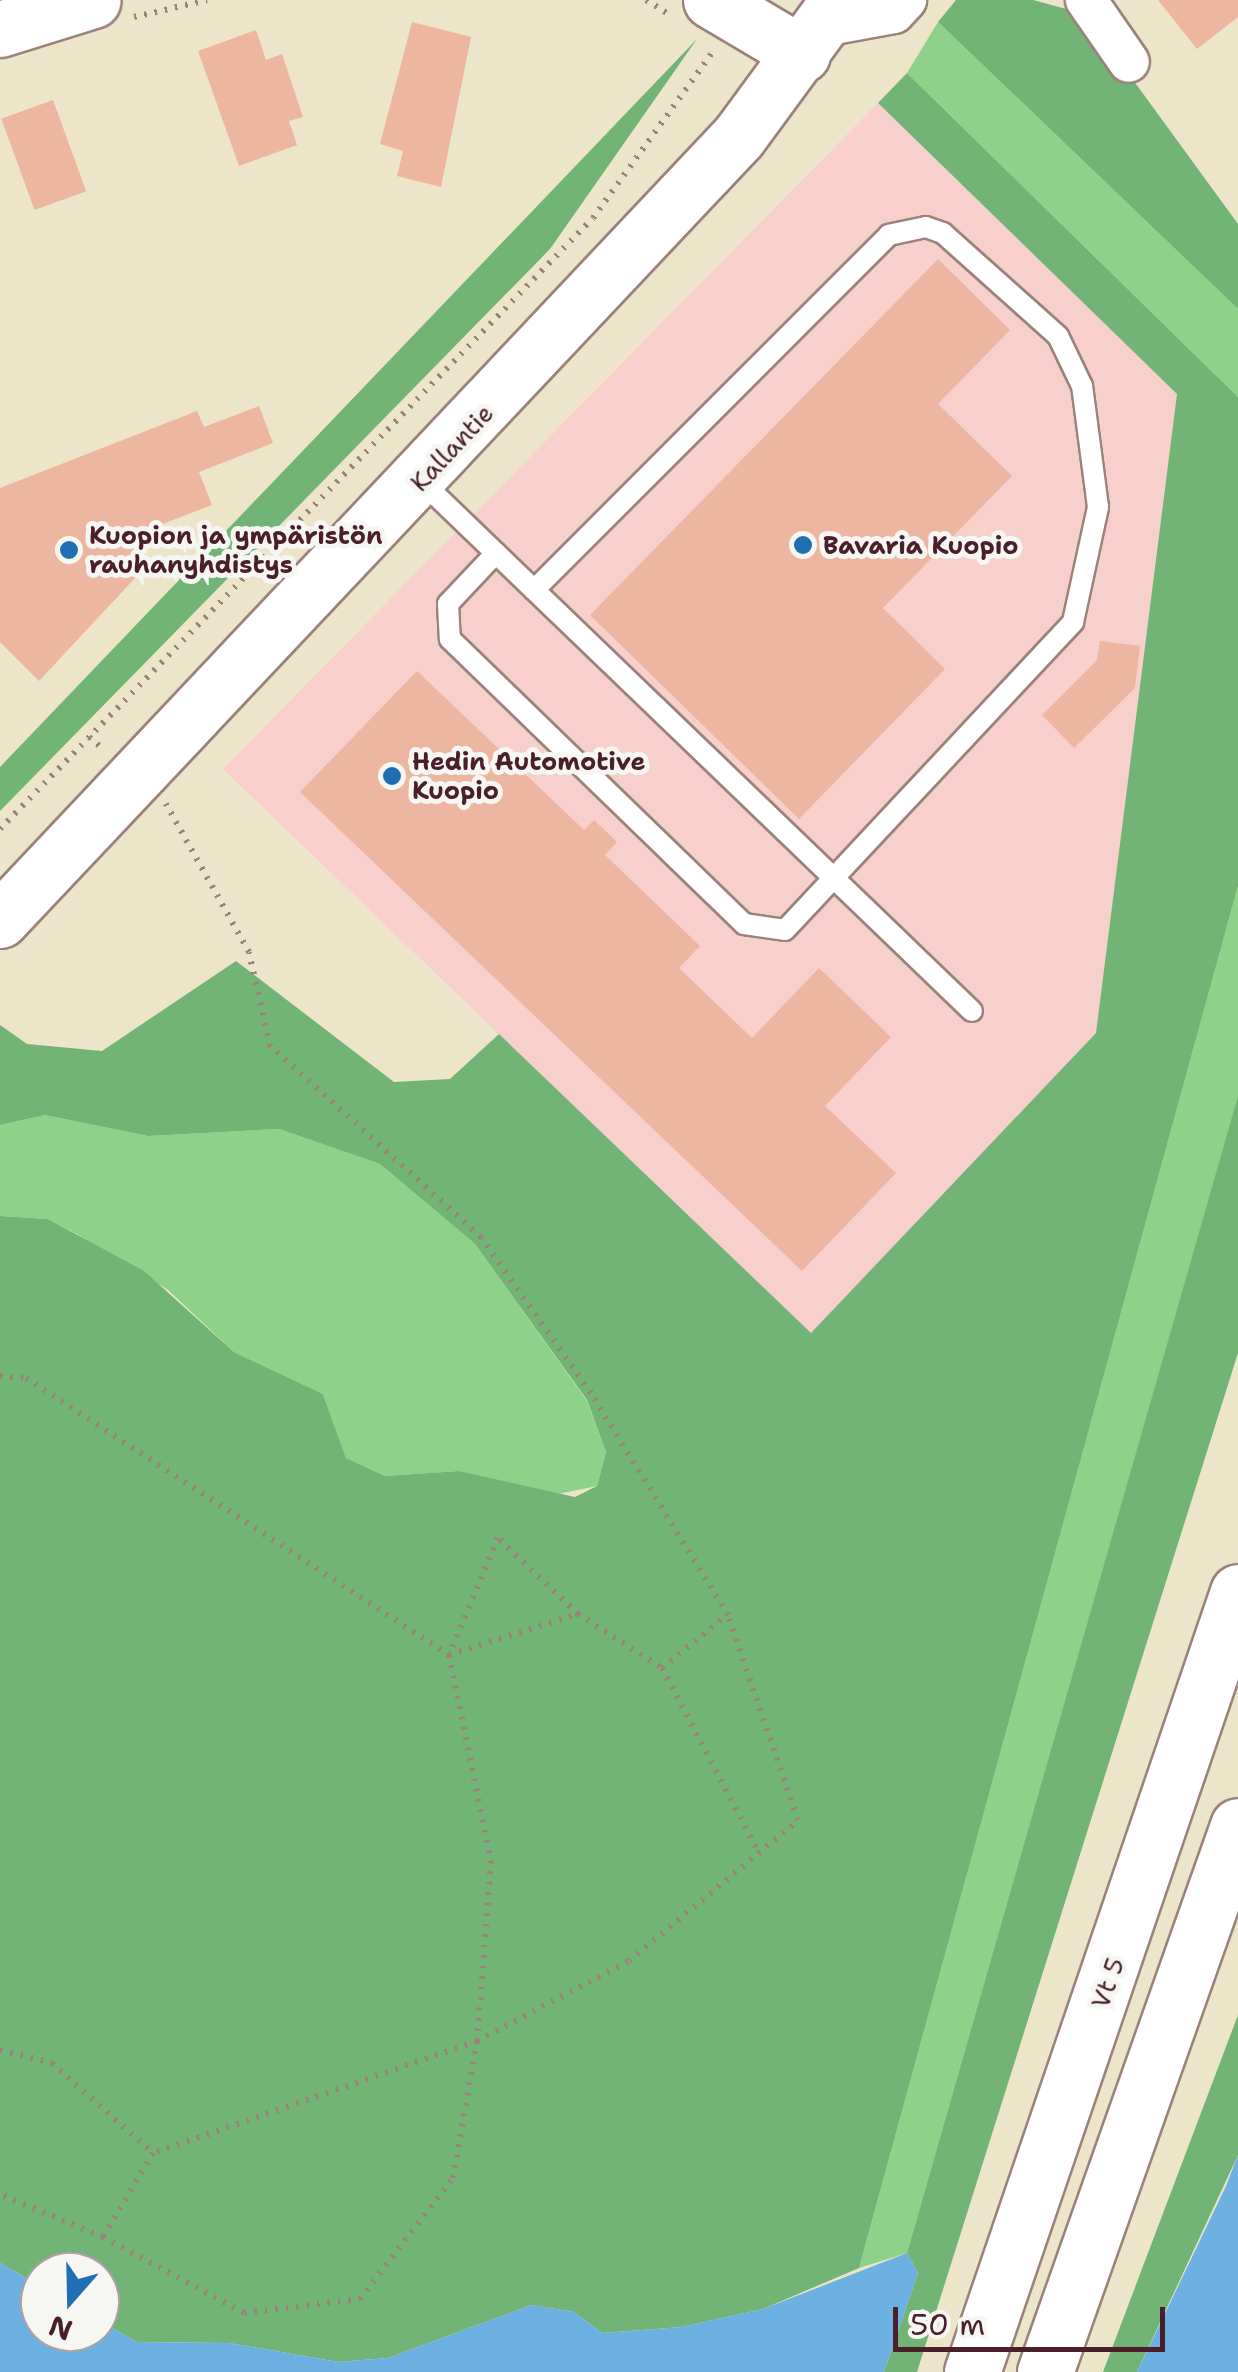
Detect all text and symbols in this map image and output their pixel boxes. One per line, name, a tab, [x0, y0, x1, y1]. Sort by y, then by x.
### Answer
street label: Kallantie	[404, 398, 500, 498]
place label: Kuopion ja ympäristön rauhanyhdistys	[89, 521, 383, 580]
place label: Bavaria Kuopio	[823, 530, 1019, 560]
marker: Bavaria Kuopio	[792, 534, 814, 556]
marker: Kuopion ja ympäristön rauhanyhdistys	[58, 539, 80, 561]
place label: Hedin Automotive Kuopio	[412, 747, 646, 806]
marker: Hedin Automotive Kuopio	[381, 765, 403, 787]
street label: Vt 5	[1085, 1954, 1131, 2012]
north arrow	[20, 2252, 120, 2352]
scale bar	[898, 2287, 1170, 2349]
text: 50 m	[910, 2304, 985, 2345]
text: N	[44, 2307, 77, 2350]

